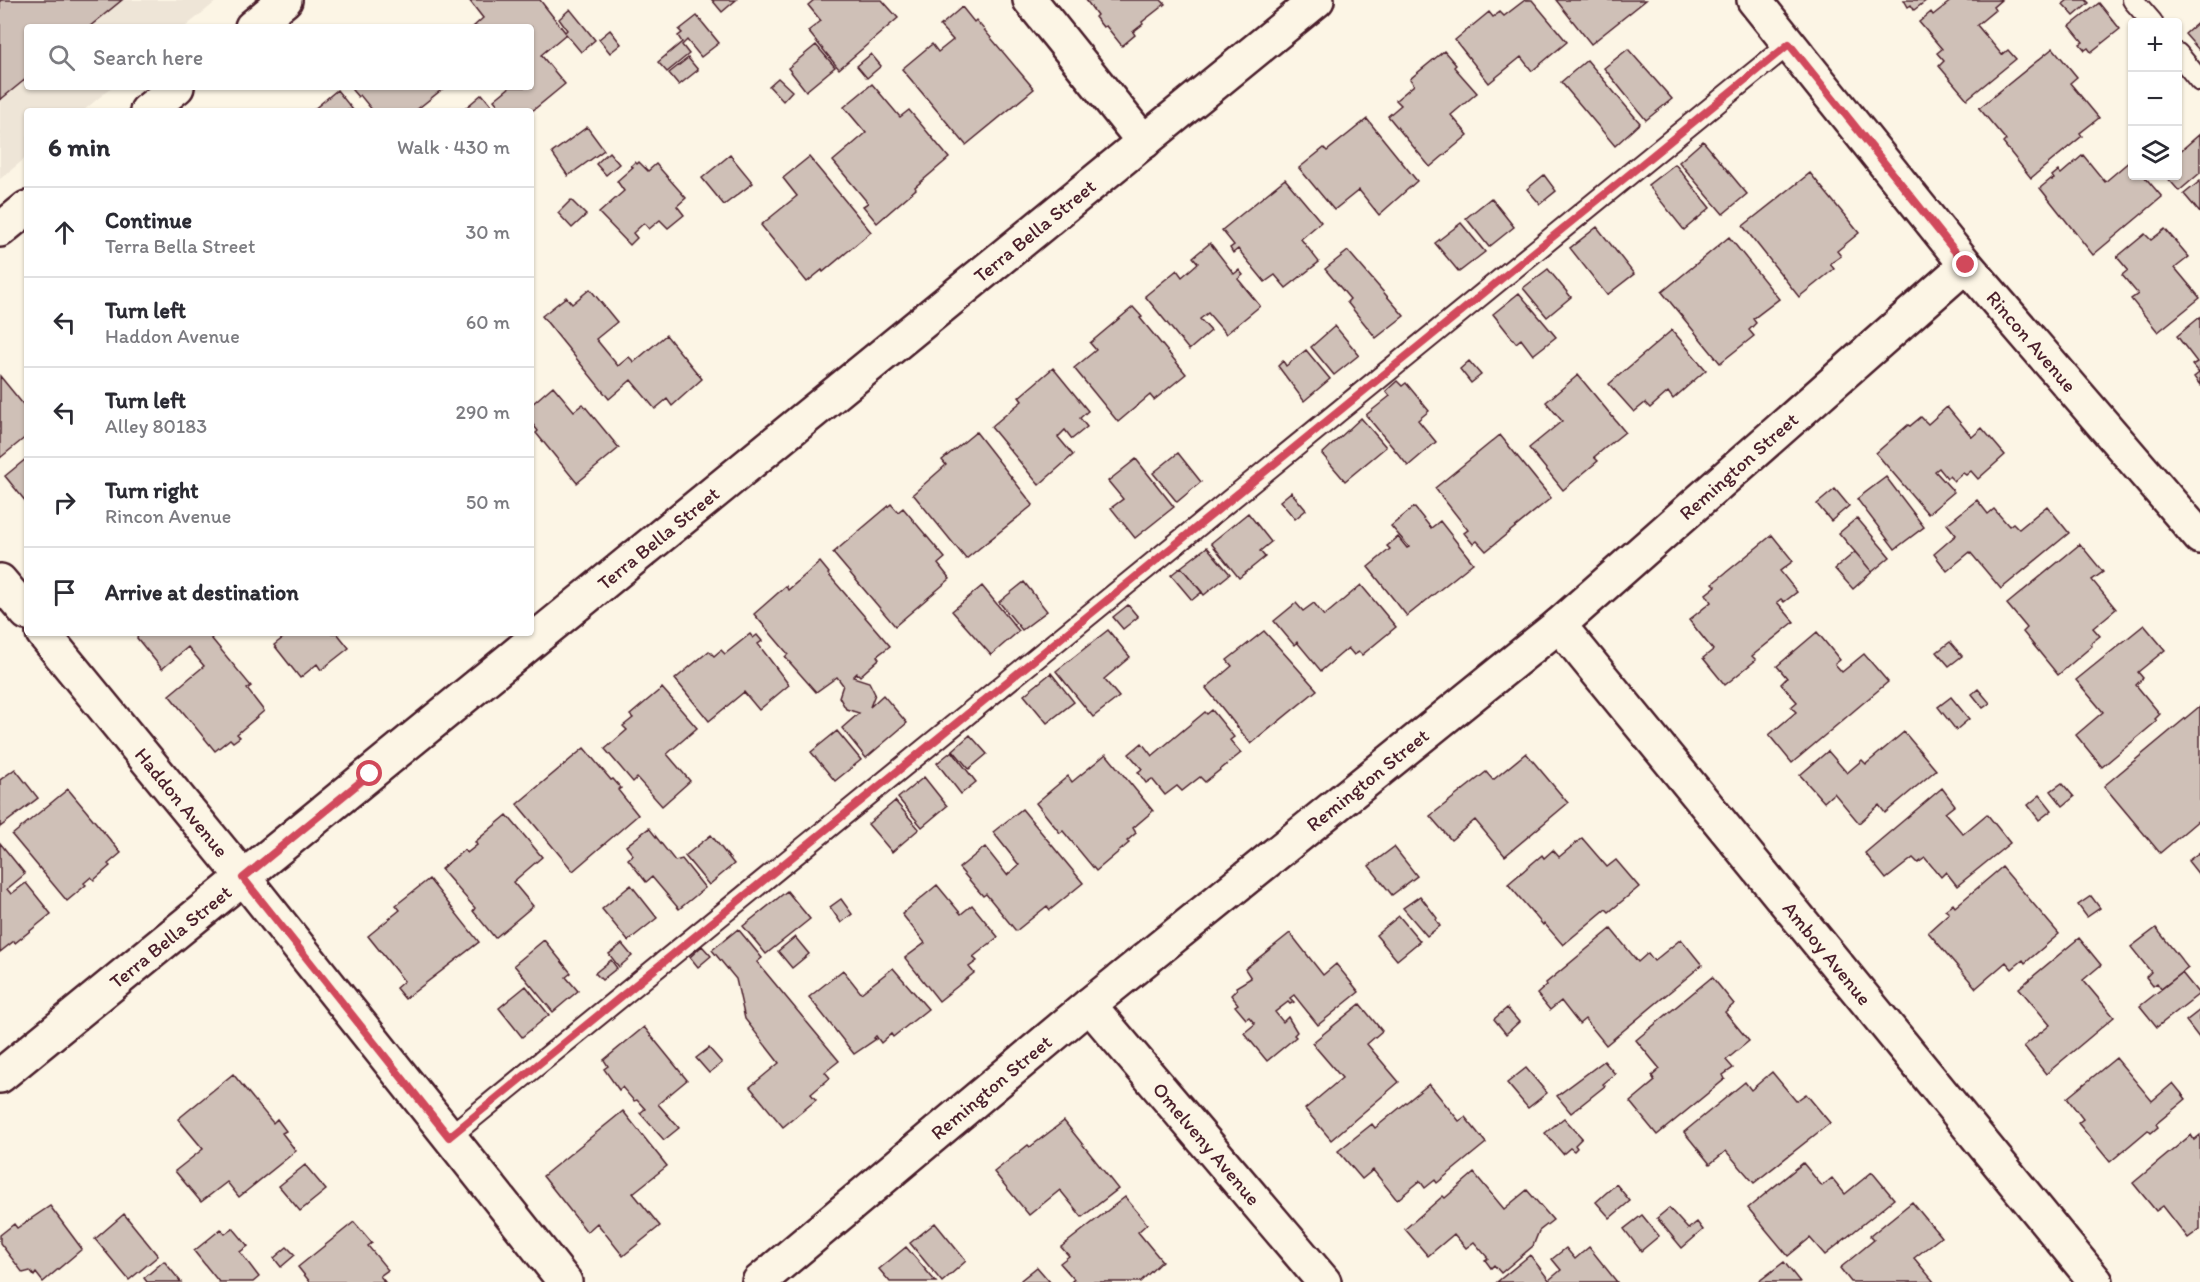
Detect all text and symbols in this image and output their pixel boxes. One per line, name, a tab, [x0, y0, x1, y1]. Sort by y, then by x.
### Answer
map controls	[2128, 18, 2182, 180]
button: +	[2128, 18, 2182, 72]
search box	[24, 24, 534, 90]
icon: search	[45, 41, 78, 74]
text: Search here	[93, 44, 203, 71]
button: −	[2128, 72, 2182, 126]
button: layers	[2128, 126, 2182, 180]
text: 6 min	[48, 131, 110, 163]
text: Walk · 430 m	[397, 135, 510, 159]
street label: Terra Bella Street	[969, 174, 1100, 288]
text: Continue	[105, 207, 192, 234]
icon: ahead	[48, 216, 81, 249]
text: 30 m	[465, 220, 510, 244]
text: Terra Bella Street	[105, 234, 255, 258]
route end	[1952, 251, 1978, 277]
street label: Rincon Avenue	[1981, 286, 2082, 397]
text: Turn left	[105, 297, 186, 324]
icon: left	[48, 306, 81, 339]
text: 60 m	[466, 310, 510, 334]
text: Haddon Avenue	[105, 324, 240, 348]
text: Turn left	[105, 387, 186, 414]
icon: left	[48, 396, 81, 429]
text: 290 m	[455, 400, 510, 424]
street label: Remington Street	[1674, 407, 1803, 525]
text: Alley 80183	[105, 414, 207, 438]
text: Turn right	[105, 477, 199, 504]
street label: Terra Bella Street	[592, 481, 724, 595]
icon: right	[48, 486, 81, 519]
text: 50 m	[466, 490, 510, 514]
text: Rincon Avenue	[105, 504, 231, 528]
icon: arrive	[48, 576, 81, 609]
text: Arrive at destination	[105, 579, 299, 606]
street label: Remington Street	[1301, 723, 1434, 836]
street label: Haddon Avenue	[130, 743, 234, 862]
route start	[356, 760, 382, 786]
street label: Terra Bella Street	[104, 880, 236, 994]
street label: Amboy Avenue	[1778, 896, 1877, 1010]
street label: Remington Street	[926, 1029, 1057, 1145]
street label: Omelveny Avenue	[1148, 1077, 1266, 1210]

